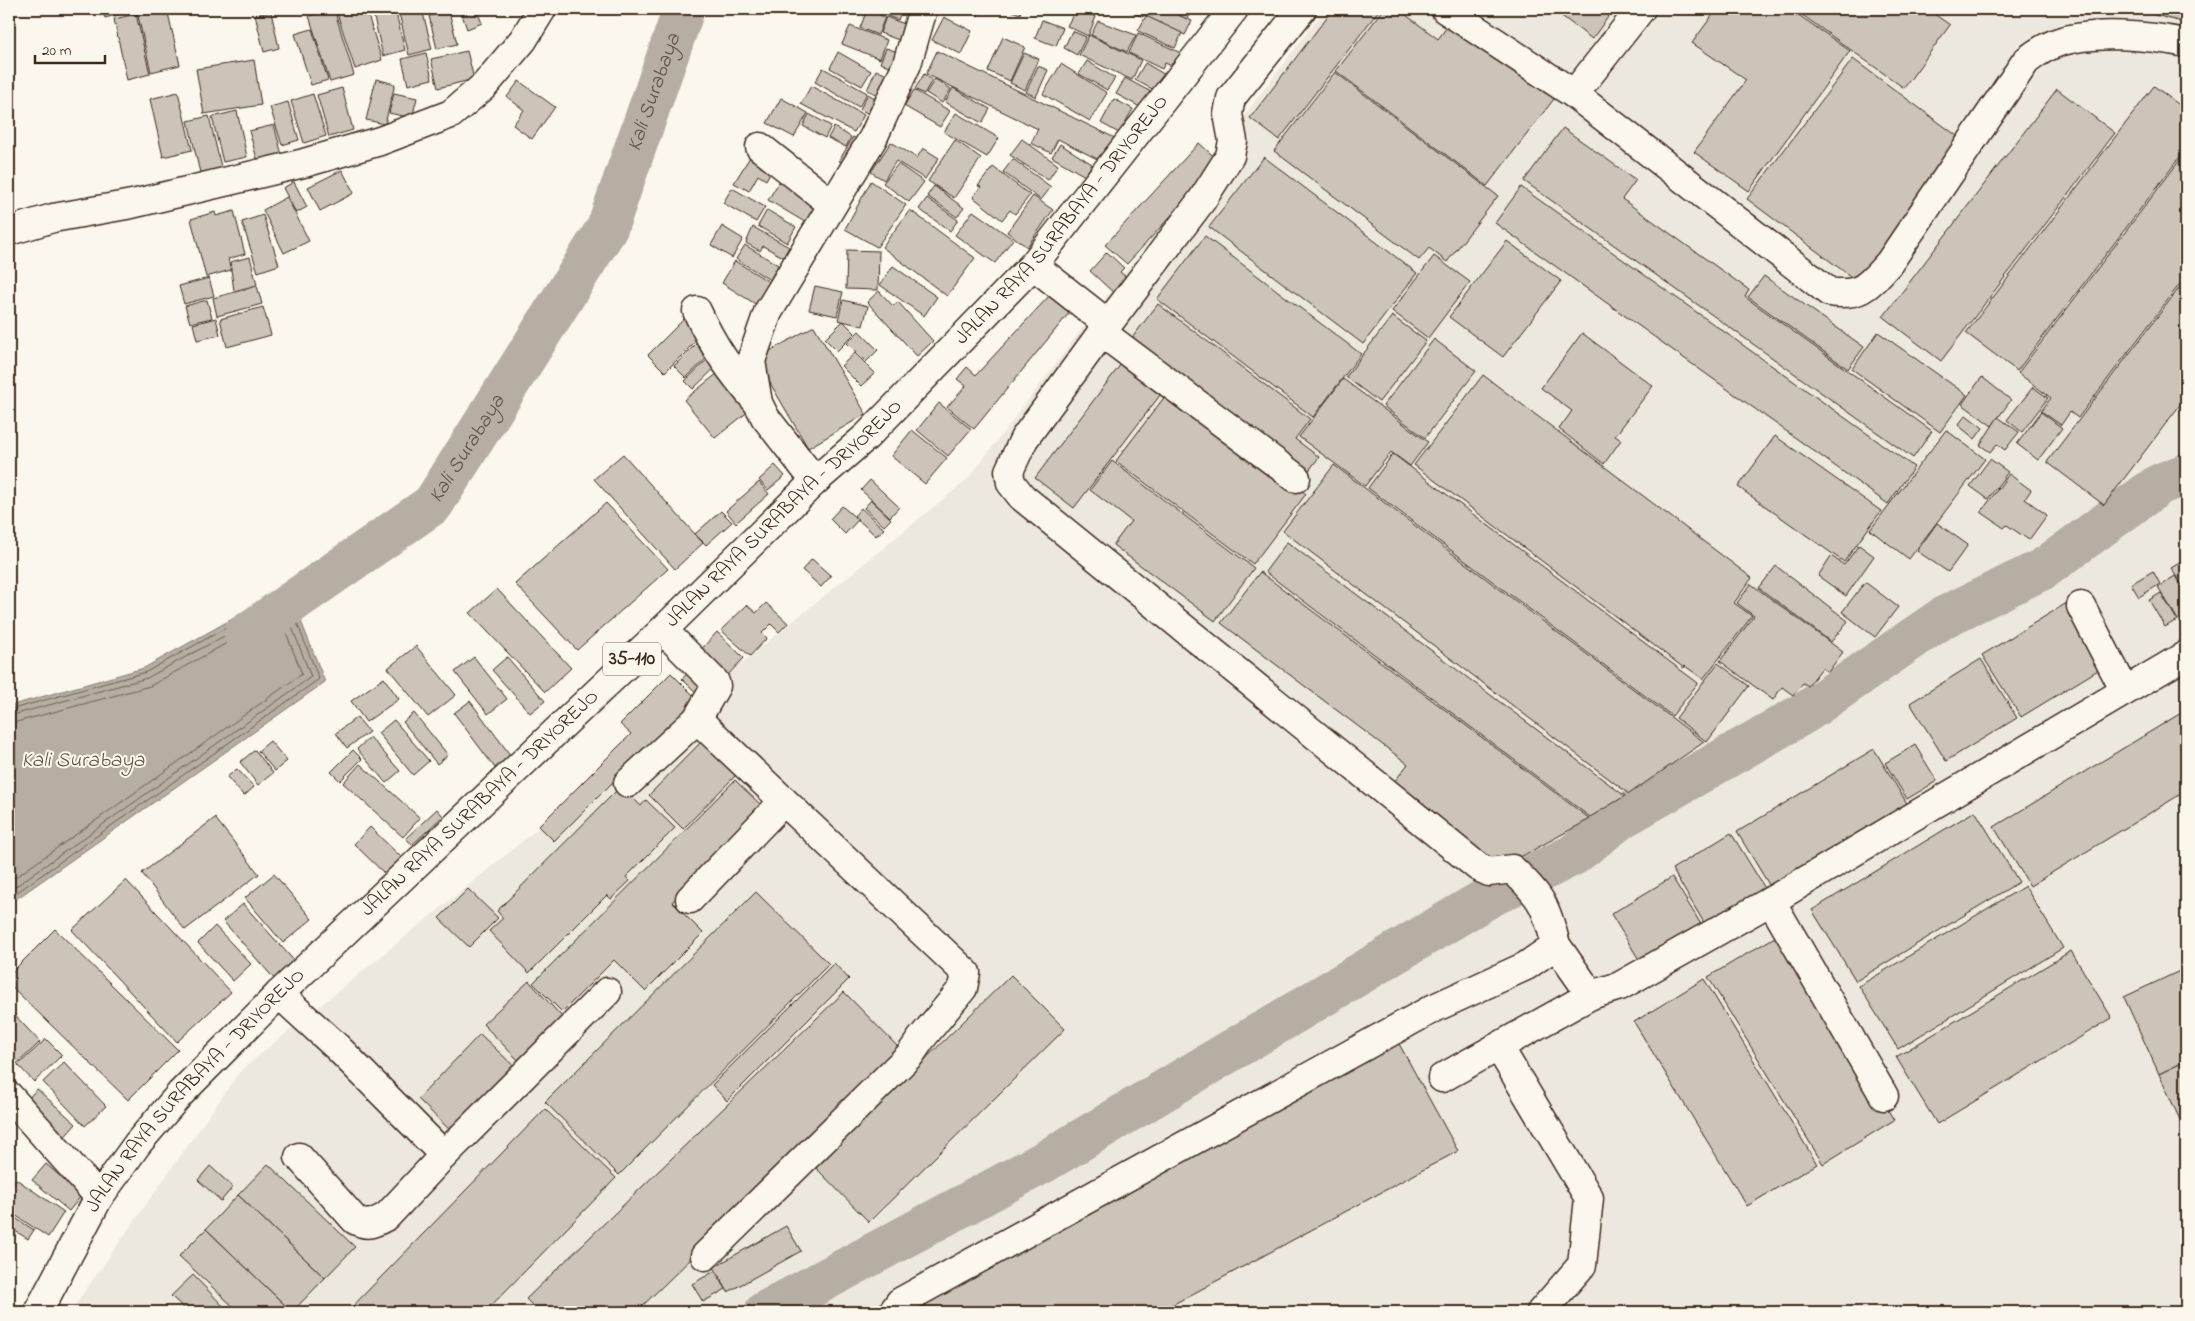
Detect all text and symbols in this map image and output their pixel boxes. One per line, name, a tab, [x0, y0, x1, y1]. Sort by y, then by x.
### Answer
water label: Kali Surabaya	[620, 29, 689, 155]
scale bar	[35, 32, 105, 64]
text: 20 m	[42, 40, 72, 62]
street label: JALAN RAYA SURABAYA - DRIYOREJO	[948, 89, 1176, 352]
water label: Kali Surabaya	[422, 389, 513, 509]
street label: JALAN RAYA SURABAYA - DRIYOREJO	[659, 393, 909, 635]
road number: 35-110	[603, 642, 661, 676]
street label: JALAN RAYA SURABAYA - DRIYOREJO	[354, 683, 606, 924]
water label: Kali Surabaya	[22, 746, 145, 776]
street label: JALAN RAYA SURABAYA - DRIYOREJO	[79, 962, 312, 1218]

